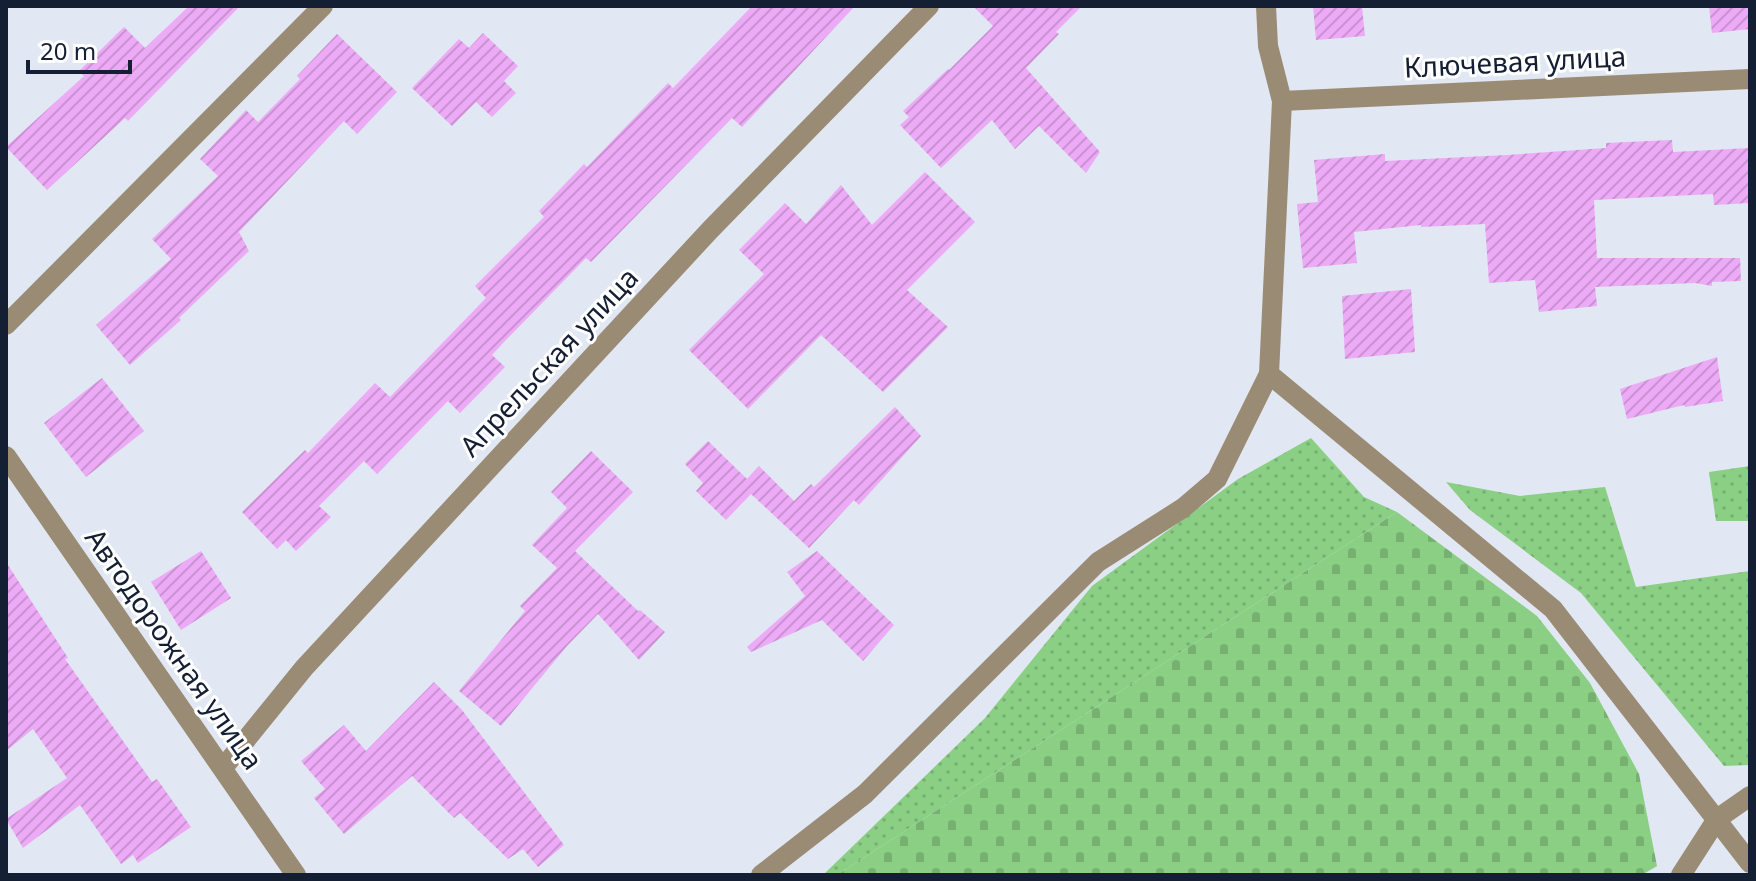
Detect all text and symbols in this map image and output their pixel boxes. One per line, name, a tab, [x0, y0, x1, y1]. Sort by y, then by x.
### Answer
scale bar	[28, 24, 130, 74]
text: 20 m	[40, 34, 96, 67]
street label: Ключевая улица	[1403, 36, 1627, 86]
street label: Апрельская улица	[451, 259, 646, 464]
street label: Автодорожная улица	[77, 520, 272, 776]

